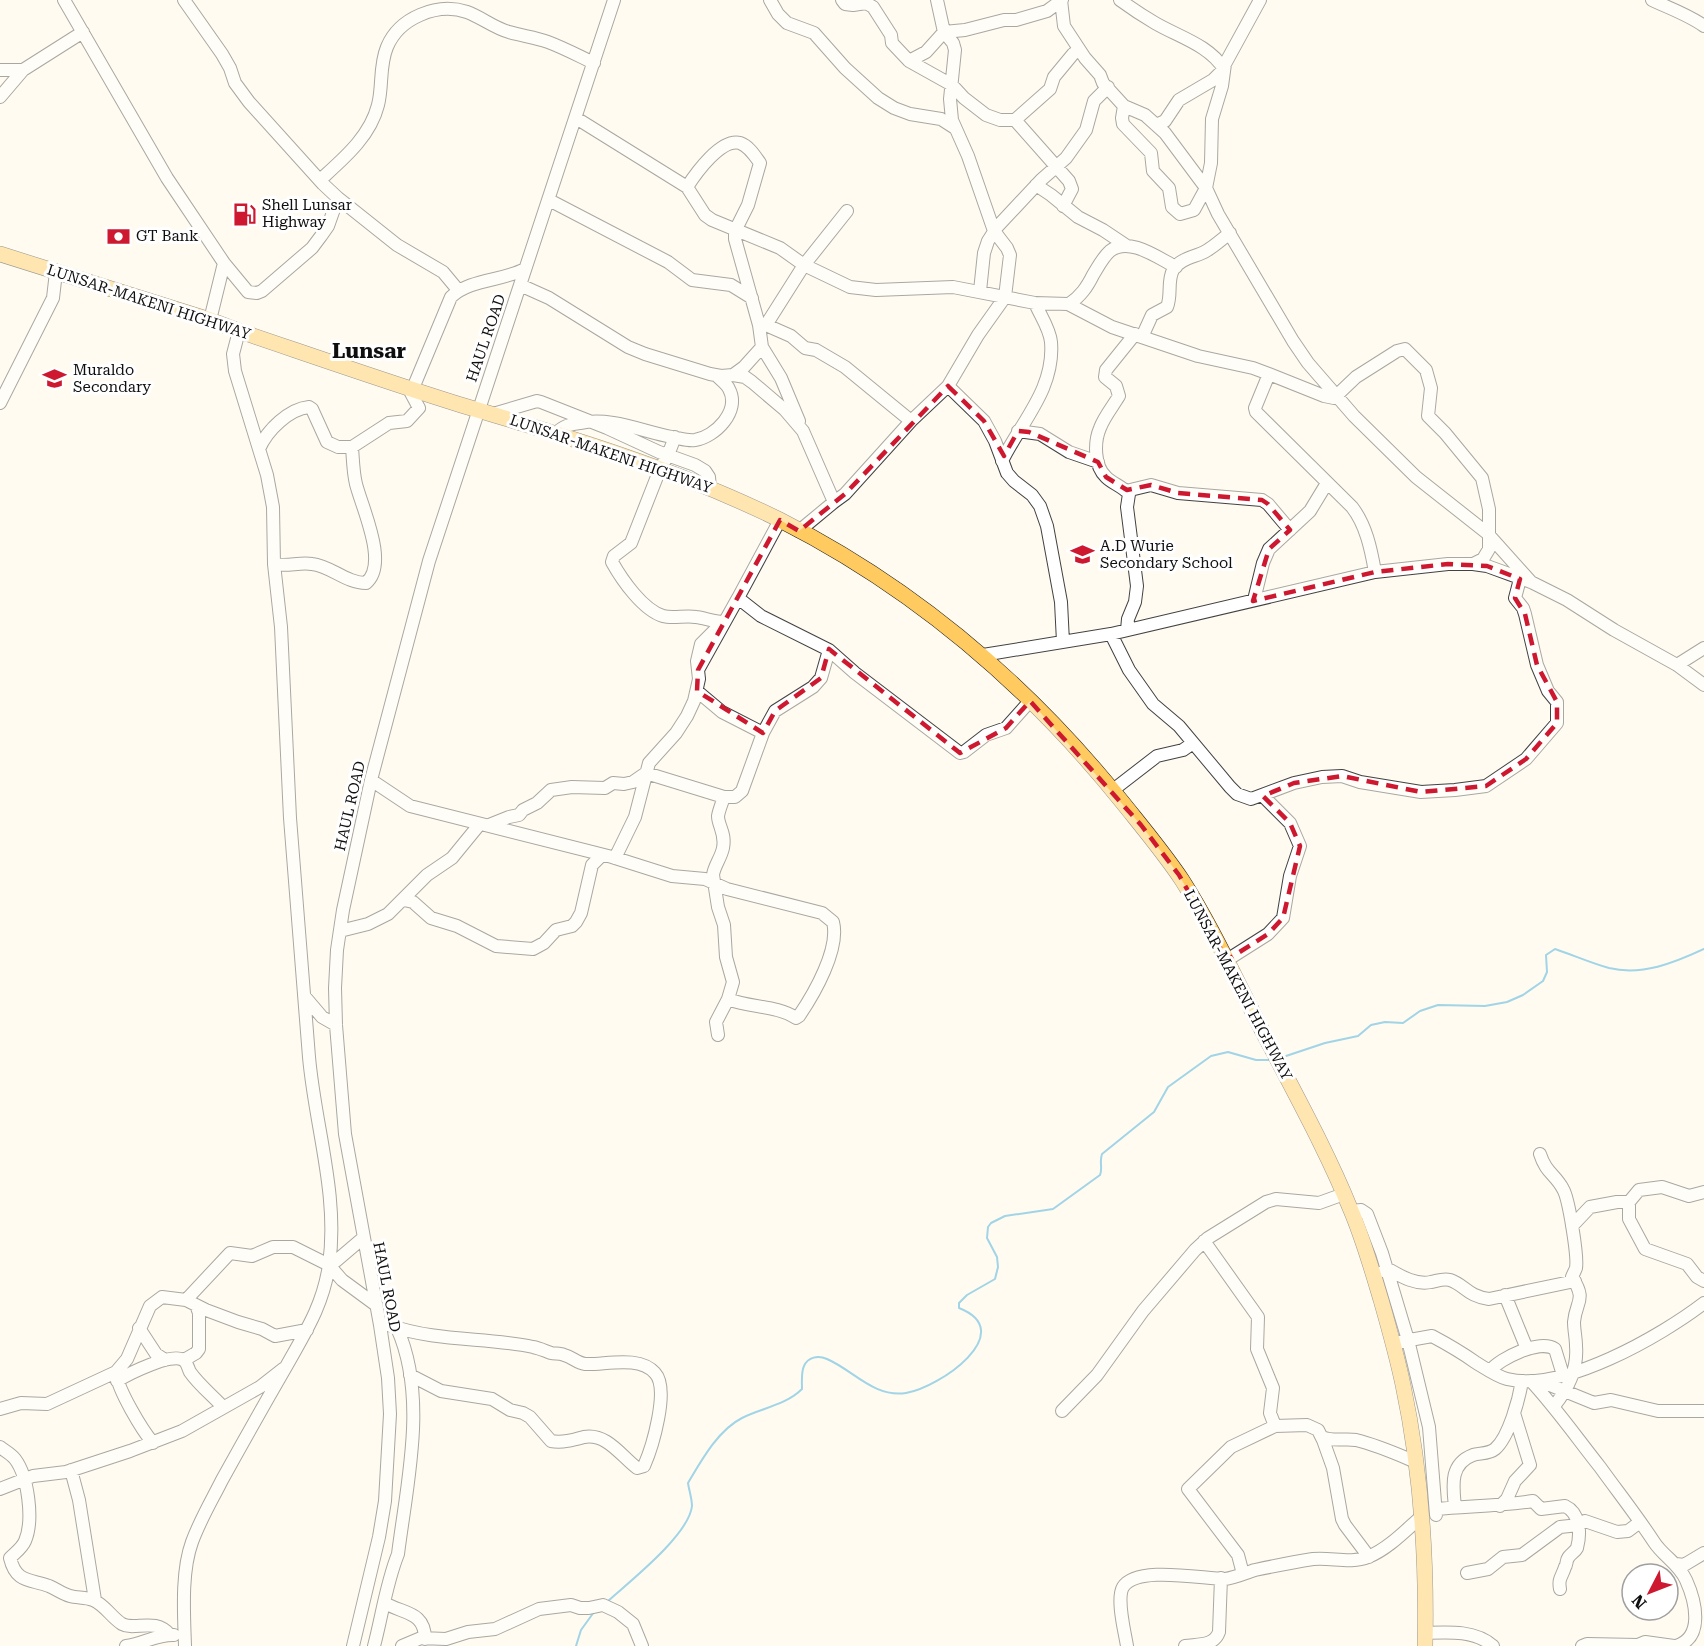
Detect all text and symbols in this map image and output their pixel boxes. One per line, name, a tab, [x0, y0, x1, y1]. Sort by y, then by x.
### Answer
place label: Shell Lunsar Highway	[262, 196, 352, 231]
fuel station icon: Shell Lunsar Highway	[231, 201, 257, 227]
bank icon: GT Bank	[105, 223, 131, 249]
place label: GT Bank	[136, 227, 199, 245]
street label: LUNSAR-MAKENI HIGHWAY	[45, 261, 254, 344]
street label: HAUL ROAD	[463, 292, 509, 384]
district label: Lunsar	[332, 339, 406, 363]
place label: Muraldo Secondary	[73, 361, 151, 396]
school or university icon: Muraldo Secondary	[42, 366, 68, 392]
street label: LUNSAR-MAKENI HIGHWAY	[507, 411, 715, 497]
place label: A.D Wurie Secondary School	[1100, 537, 1233, 572]
school or university icon: A.D Wurie Secondary School	[1069, 542, 1095, 568]
street label: HAUL ROAD	[331, 759, 369, 853]
street label: LUNSAR-MAKENI HIGHWAY	[1180, 887, 1296, 1084]
street label: HAUL ROAD	[369, 1240, 405, 1334]
north arrow	[1620, 1562, 1680, 1622]
text: N	[1628, 1591, 1650, 1613]

